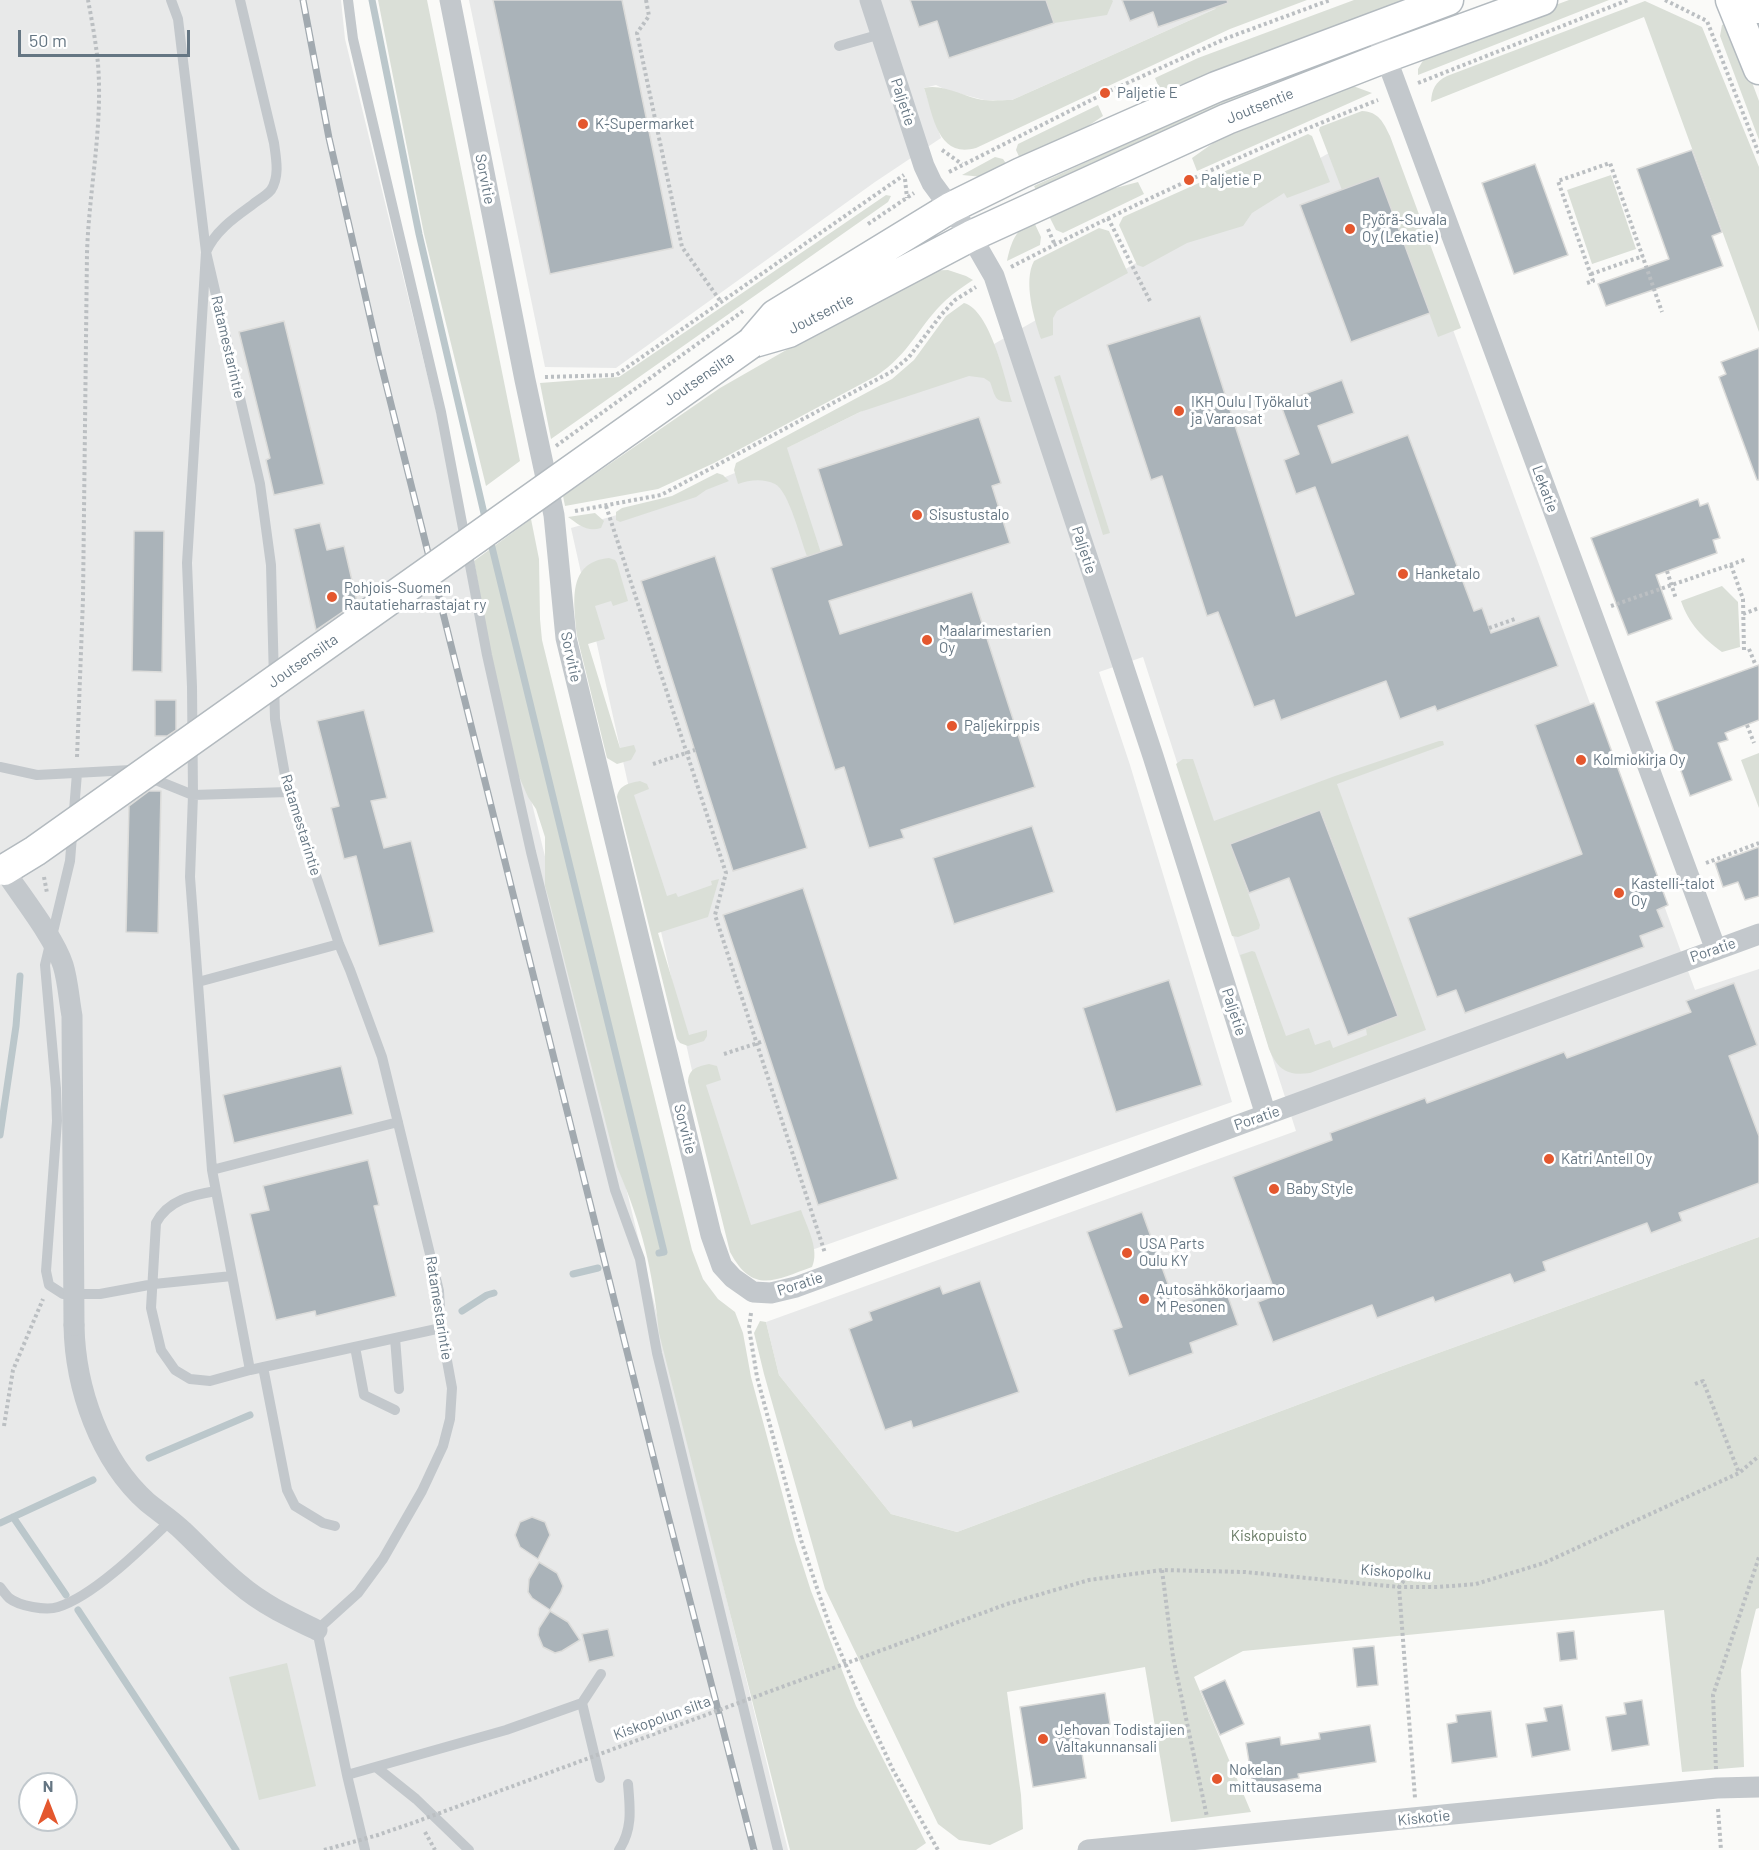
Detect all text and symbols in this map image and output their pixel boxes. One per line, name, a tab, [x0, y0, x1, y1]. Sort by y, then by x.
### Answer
scale bar	[21, 18, 194, 56]
text: 50 m	[29, 29, 67, 51]
street label: Paljetie	[887, 76, 919, 128]
place label: Paljetie E	[1117, 84, 1178, 102]
street label: Joutsentie	[1224, 84, 1296, 128]
marker: Paljetie E	[1098, 86, 1112, 100]
place label: K-Supermarket	[595, 115, 694, 133]
marker: K-Supermarket	[576, 117, 590, 131]
street label: Sorvitie	[471, 152, 499, 206]
place label: Paljetie P	[1201, 171, 1262, 189]
marker: Paljetie P	[1182, 173, 1196, 187]
place label: Pyörä-Suvala Oy (Lekatie)	[1362, 211, 1447, 246]
marker: Pyörä-Suvala Oy (Lekatie)	[1343, 222, 1357, 236]
street label: Joutsentie	[785, 290, 857, 338]
street label: Ratamestarintie	[207, 294, 249, 400]
street label: Joutsensilta	[661, 348, 737, 410]
place label: IKH Oulu | Työkalut ja Varaosat	[1191, 393, 1309, 428]
marker: IKH Oulu | Työkalut ja Varaosat	[1172, 404, 1186, 418]
street label: Lekatie	[1528, 463, 1562, 515]
place label: Sisustustalo	[929, 506, 1009, 524]
marker: Sisustustalo	[910, 508, 924, 522]
street label: Paljetie	[1068, 524, 1100, 576]
place label: Hanketalo	[1415, 565, 1480, 583]
marker: Hanketalo	[1396, 567, 1410, 581]
place label: Pohjois-Suomen Rautatieharrastajat ry	[344, 579, 486, 614]
marker: Pohjois-Suomen Rautatieharrastajat ry	[325, 590, 339, 604]
place label: Maalarimestarien Oy	[939, 622, 1051, 657]
street label: Joutsensilta	[265, 630, 341, 692]
street label: Sorvitie	[557, 630, 585, 684]
marker: Maalarimestarien Oy	[920, 633, 934, 647]
place label: Paljekirppis	[964, 717, 1040, 735]
marker: Paljekirppis	[945, 719, 959, 733]
place label: Kolmiokirja Oy	[1593, 751, 1685, 769]
marker: Kolmiokirja Oy	[1574, 753, 1588, 767]
street label: Ratamestarintie	[277, 772, 325, 878]
place label: Kastelli-talot Oy	[1631, 875, 1715, 910]
marker: Kastelli-talot Oy	[1612, 886, 1626, 900]
street label: Poratie	[1688, 934, 1738, 966]
street label: Paljetie	[1218, 986, 1250, 1038]
street label: Sorvitie	[670, 1102, 700, 1156]
street label: Poratie	[1232, 1102, 1282, 1134]
place label: Katri Antell Oy	[1561, 1150, 1652, 1168]
marker: Katri Antell Oy	[1542, 1152, 1556, 1166]
place label: Baby Style	[1286, 1180, 1354, 1198]
marker: Baby Style	[1267, 1182, 1281, 1196]
place label: USA Parts Oulu KY	[1139, 1235, 1204, 1270]
marker: USA Parts Oulu KY	[1120, 1246, 1134, 1260]
street label: Ratamestarintie	[422, 1255, 456, 1361]
street label: Poratie	[775, 1268, 825, 1300]
place label: Autosähkökorjaamo M Pesonen	[1156, 1281, 1285, 1316]
marker: Autosähkökorjaamo M Pesonen	[1137, 1292, 1151, 1306]
park label: Kiskopuisto	[1231, 1527, 1307, 1545]
street label: Kiskopolku	[1360, 1561, 1432, 1583]
street label: Kiskopolun silta	[611, 1692, 713, 1744]
place label: Jehovan Todistajien Valtakunnansali	[1055, 1721, 1185, 1756]
marker: Jehovan Todistajien Valtakunnansali	[1036, 1732, 1050, 1746]
place label: Nokelan mittausasema	[1229, 1761, 1322, 1796]
north arrow	[18, 1772, 78, 1832]
marker: Nokelan mittausasema	[1210, 1772, 1224, 1786]
text: N	[43, 1776, 53, 1795]
street label: Kiskotie	[1397, 1806, 1451, 1830]

